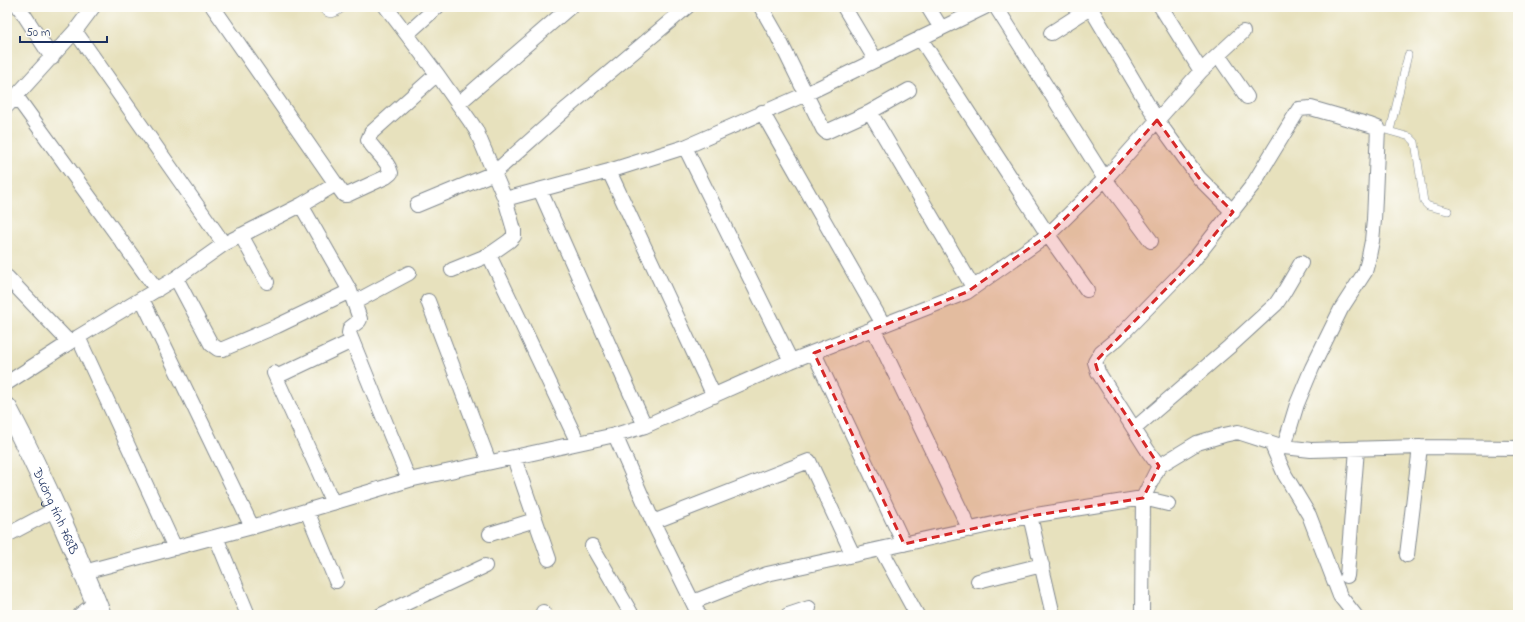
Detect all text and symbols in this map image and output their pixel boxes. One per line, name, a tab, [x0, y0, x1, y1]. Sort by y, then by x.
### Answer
scale bar	[20, 18, 107, 44]
text: 50 m	[26, 24, 50, 42]
street label: Đường tỉnh 768B	[26, 464, 84, 558]

